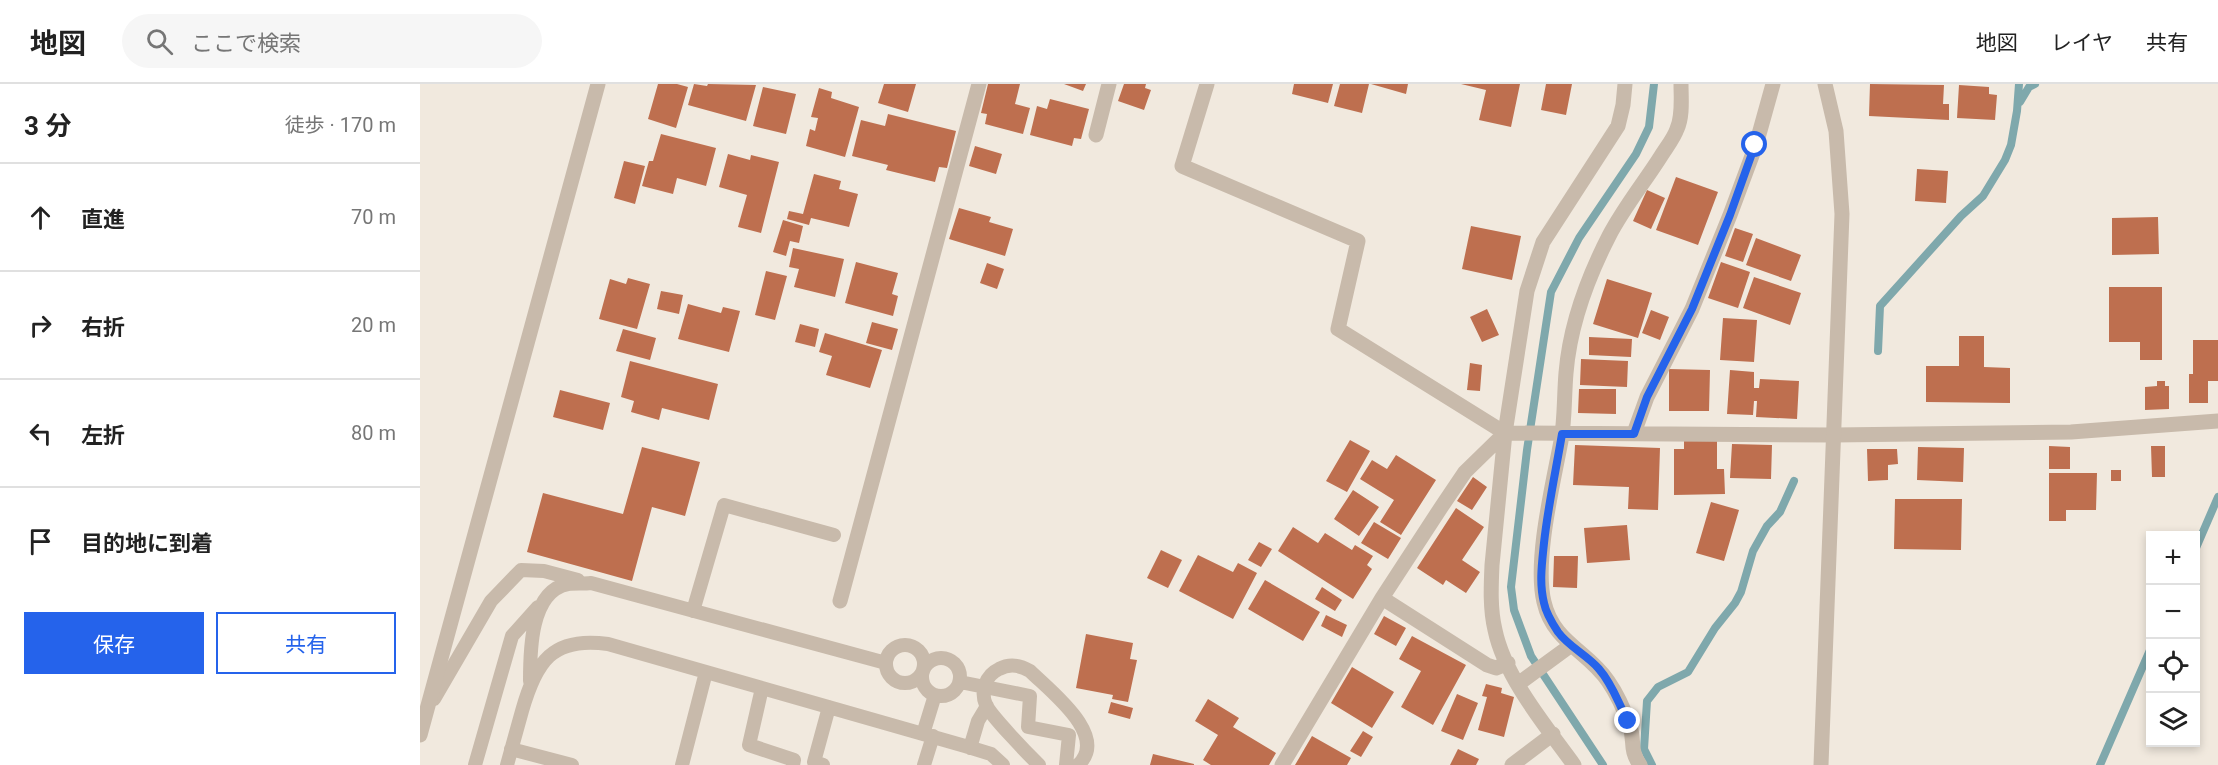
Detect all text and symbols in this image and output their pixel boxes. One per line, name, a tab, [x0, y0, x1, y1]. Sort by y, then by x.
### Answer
search box	[122, 14, 542, 68]
icon: search	[143, 25, 176, 58]
text: 地図	[30, 27, 86, 60]
text: ここで検索	[191, 31, 301, 56]
text: 地図	[1976, 31, 2018, 55]
text: レイヤ	[2051, 31, 2113, 55]
text: 共有	[2146, 31, 2188, 55]
text: 3 分	[24, 111, 71, 141]
text: 徒歩 · 170 m	[285, 113, 396, 137]
route start	[1741, 131, 1767, 157]
icon: ahead	[24, 201, 57, 234]
text: 70 m	[351, 205, 396, 229]
text: 直進	[81, 207, 125, 232]
icon: right	[24, 309, 57, 342]
text: 20 m	[351, 313, 396, 337]
text: 右折	[81, 315, 125, 340]
icon: left	[24, 417, 57, 450]
text: 80 m	[351, 421, 396, 445]
text: 左折	[81, 423, 125, 448]
icon: arrive	[24, 525, 57, 558]
text: 目的地に到着	[81, 531, 213, 556]
map controls	[2146, 531, 2200, 747]
button: +	[2146, 531, 2200, 585]
button: −	[2146, 585, 2200, 639]
button: 保存	[24, 612, 204, 674]
button: 共有	[216, 612, 396, 674]
button: locate	[2146, 639, 2200, 693]
button: layers	[2146, 693, 2200, 747]
route end	[1614, 707, 1640, 733]

